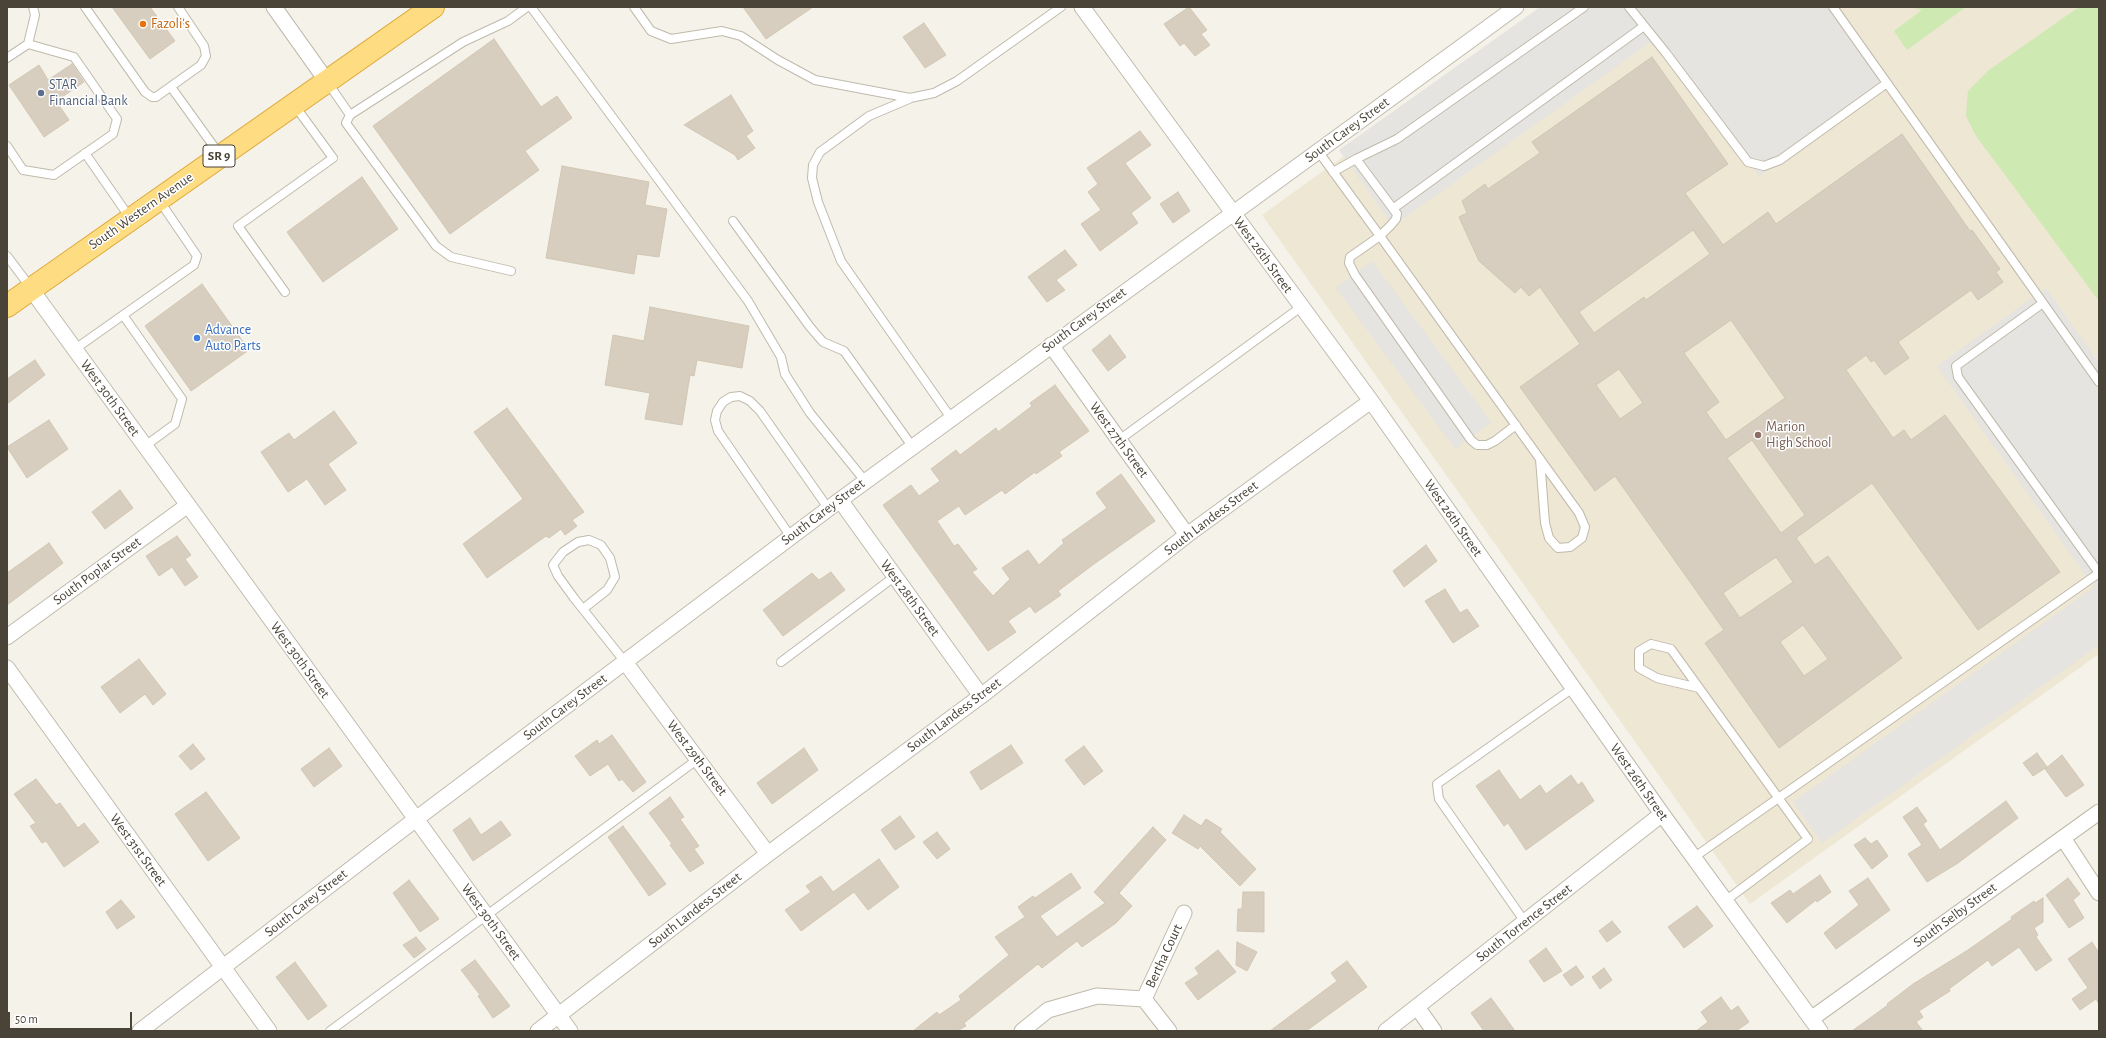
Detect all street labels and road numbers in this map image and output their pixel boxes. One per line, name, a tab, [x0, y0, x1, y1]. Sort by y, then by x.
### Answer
street label: South Carey Street	[1302, 94, 1392, 166]
road number: SR 9	[203, 145, 235, 167]
street label: South Western Avenue	[86, 169, 196, 253]
street label: West 26th Street	[1230, 214, 1296, 296]
street label: South Carey Street	[1039, 284, 1129, 356]
street label: West 30th Street	[77, 356, 143, 440]
street label: West 27th Street	[1086, 399, 1152, 481]
street label: South Carey Street	[778, 475, 868, 549]
street label: West 26th Street	[1420, 476, 1486, 560]
street label: South Landess Street	[1161, 477, 1261, 559]
street label: South Poplar Street	[50, 533, 144, 609]
street label: West 28th Street	[877, 557, 943, 639]
street label: West 30th Street	[267, 618, 333, 702]
street label: South Carey Street	[520, 670, 610, 744]
street label: South Landess Street	[904, 674, 1004, 756]
street label: West 29th Street	[663, 717, 731, 799]
street label: West 26th Street	[1606, 740, 1672, 824]
street label: West 31st Street	[106, 810, 170, 890]
street label: South Carey Street	[261, 866, 351, 940]
street label: South Landess Street	[645, 869, 745, 951]
street label: South Selby Street	[1910, 879, 2000, 951]
street label: West 30th Street	[458, 880, 524, 964]
street label: South Torrence Street	[1473, 880, 1575, 966]
street label: Bertha Court	[1142, 921, 1186, 991]

